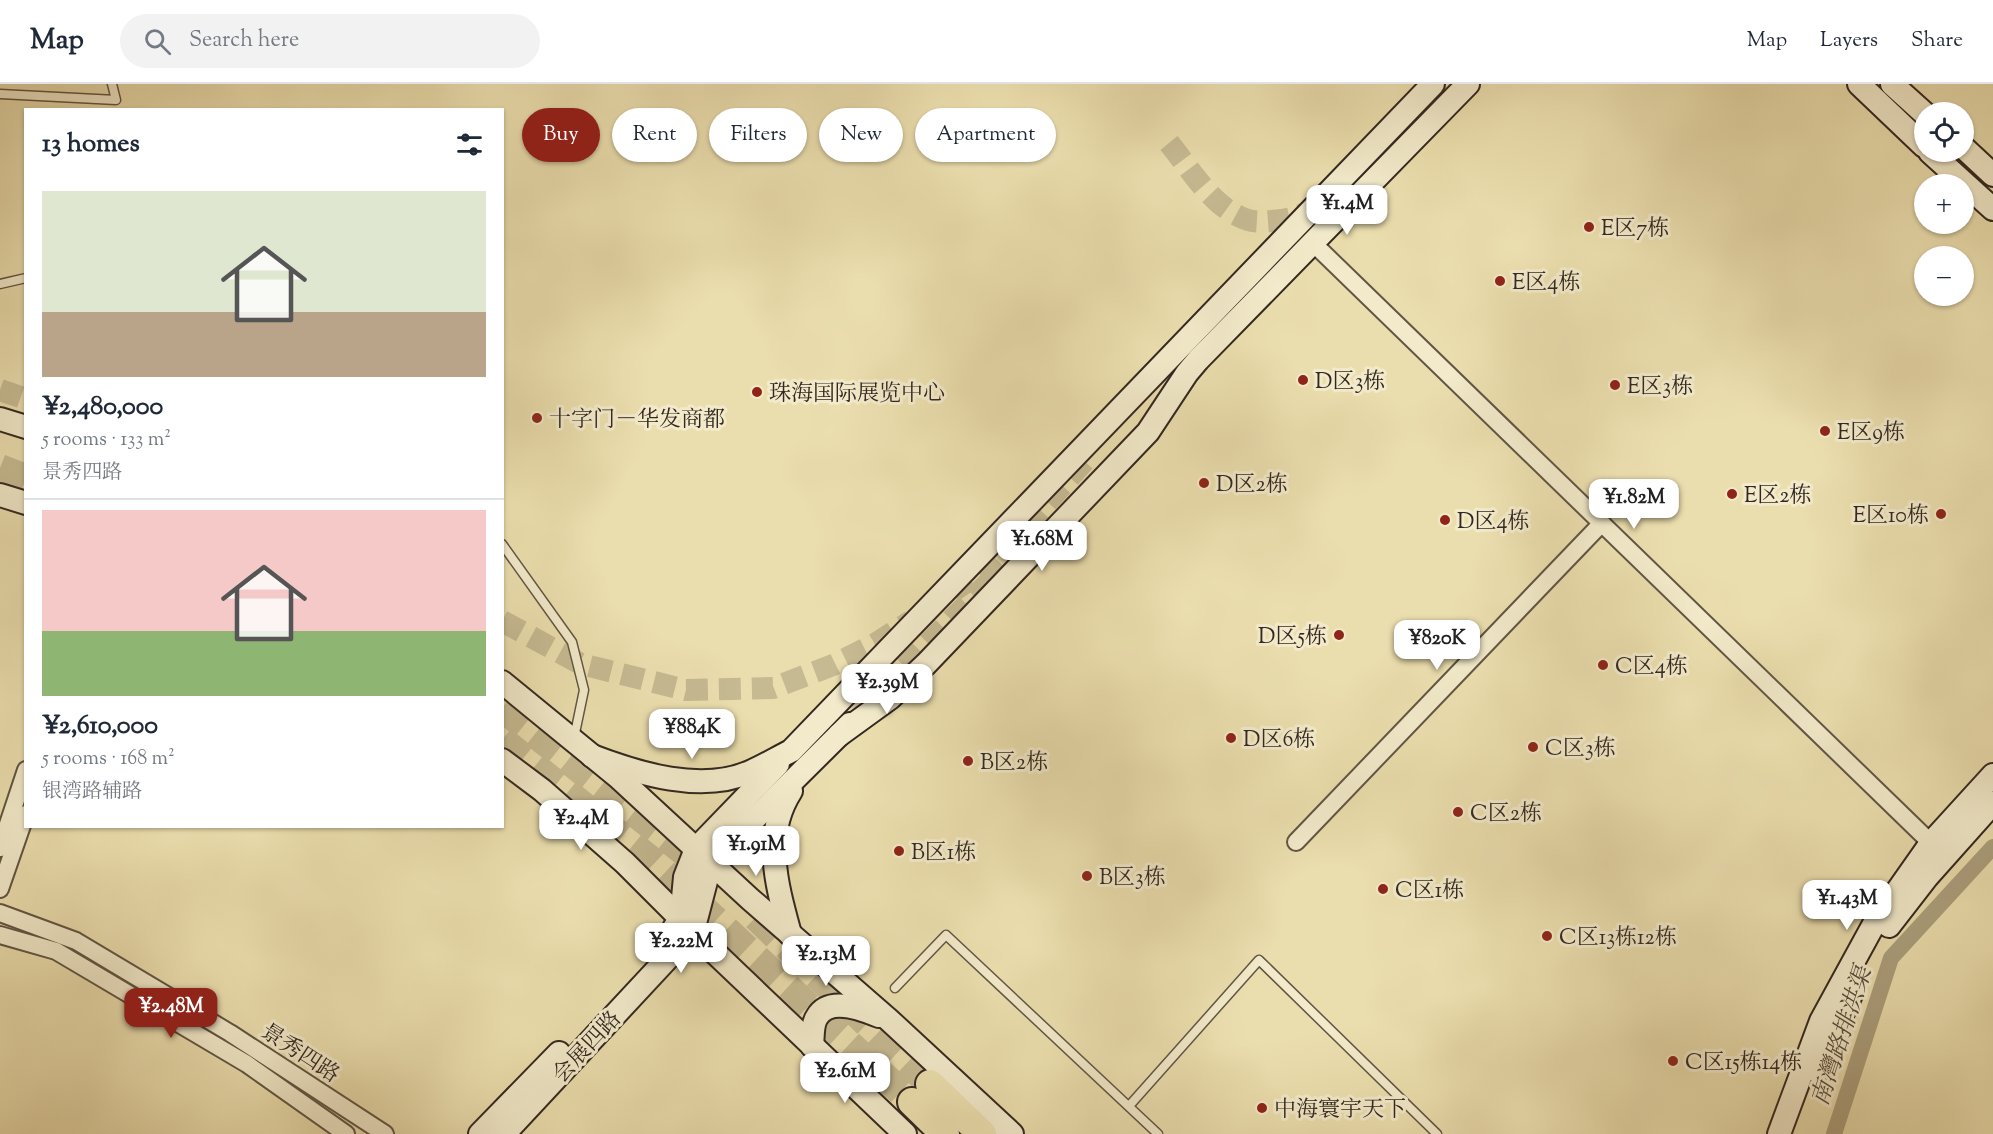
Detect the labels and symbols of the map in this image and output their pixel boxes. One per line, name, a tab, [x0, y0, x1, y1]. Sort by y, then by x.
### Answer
pin: ¥1.4M	[1305, 185, 1389, 236]
place label: E区7栋	[1601, 214, 1669, 246]
marker: E区7栋	[1582, 220, 1596, 234]
place label: E区4栋	[1512, 268, 1580, 300]
marker: E区4栋	[1493, 274, 1507, 288]
place label: D区3栋	[1315, 367, 1385, 399]
place label: E区3栋	[1627, 372, 1693, 404]
marker: D区3栋	[1296, 373, 1310, 387]
marker: E区3栋	[1608, 378, 1622, 392]
place label: 珠海国际展览中心	[769, 379, 945, 411]
marker: 珠海国际展览中心	[750, 385, 764, 399]
place label: 十字门－华发商都	[549, 405, 725, 437]
marker: 十字门－华发商都	[530, 411, 544, 425]
place label: E区9栋	[1837, 418, 1905, 450]
marker: E区9栋	[1818, 424, 1832, 438]
place label: D区2栋	[1216, 470, 1288, 502]
marker: D区2栋	[1197, 476, 1211, 490]
pin: ¥1.82M	[1585, 479, 1683, 530]
place label: E区2栋	[1744, 481, 1812, 513]
marker: E区2栋	[1725, 487, 1739, 501]
place label: E区10栋	[1853, 501, 1929, 533]
place label: D区4栋	[1457, 507, 1530, 539]
marker: E区10栋	[1934, 507, 1948, 521]
marker: D区4栋	[1438, 513, 1452, 527]
pin: ¥1.68M	[993, 521, 1091, 572]
pin: ¥820K	[1395, 620, 1479, 671]
place label: D区5栋	[1258, 622, 1327, 654]
marker: D区5栋	[1332, 628, 1346, 642]
place label: C区4栋	[1615, 652, 1688, 684]
marker: C区4栋	[1596, 658, 1610, 672]
pin: ¥2.39M	[838, 664, 936, 715]
pin: ¥884K	[650, 709, 734, 760]
place label: D区6栋	[1243, 725, 1315, 757]
marker: D区6栋	[1224, 731, 1238, 745]
place label: C区3栋	[1545, 734, 1616, 766]
marker: C区3栋	[1526, 740, 1540, 754]
place label: B区2栋	[980, 748, 1048, 780]
marker: B区2栋	[961, 754, 975, 768]
place label: C区2栋	[1470, 799, 1542, 831]
pin: ¥2.4M	[539, 800, 623, 851]
marker: C区2栋	[1451, 805, 1465, 819]
pin: ¥1.91M	[707, 826, 805, 877]
place label: B区1栋	[911, 838, 976, 870]
marker: B区1栋	[892, 844, 906, 858]
place label: B区3栋	[1099, 863, 1166, 895]
marker: B区3栋	[1080, 869, 1094, 883]
place label: C区1栋	[1395, 876, 1464, 908]
pin: ¥1.43M	[1798, 880, 1896, 931]
marker: C区1栋	[1376, 882, 1390, 896]
pin: ¥2.22M	[632, 923, 730, 974]
place label: C区13栋12栋	[1559, 923, 1677, 955]
marker: C区13栋12栋	[1540, 929, 1554, 943]
pin: ¥2.13M	[777, 936, 875, 987]
water label: 南灣路排洪渠	[1804, 960, 1882, 1110]
pin: ¥2.48M	[122, 988, 220, 1039]
street label: 会展四路	[546, 1005, 630, 1091]
street label: 景秀四路	[254, 1017, 345, 1092]
place label: C区15栋14栋	[1685, 1048, 1802, 1080]
pin: ¥2.61M	[796, 1053, 894, 1104]
marker: C区15栋14栋	[1666, 1054, 1680, 1068]
place label: 中海寰宇天下	[1274, 1095, 1406, 1127]
marker: 中海寰宇天下	[1255, 1101, 1269, 1115]

